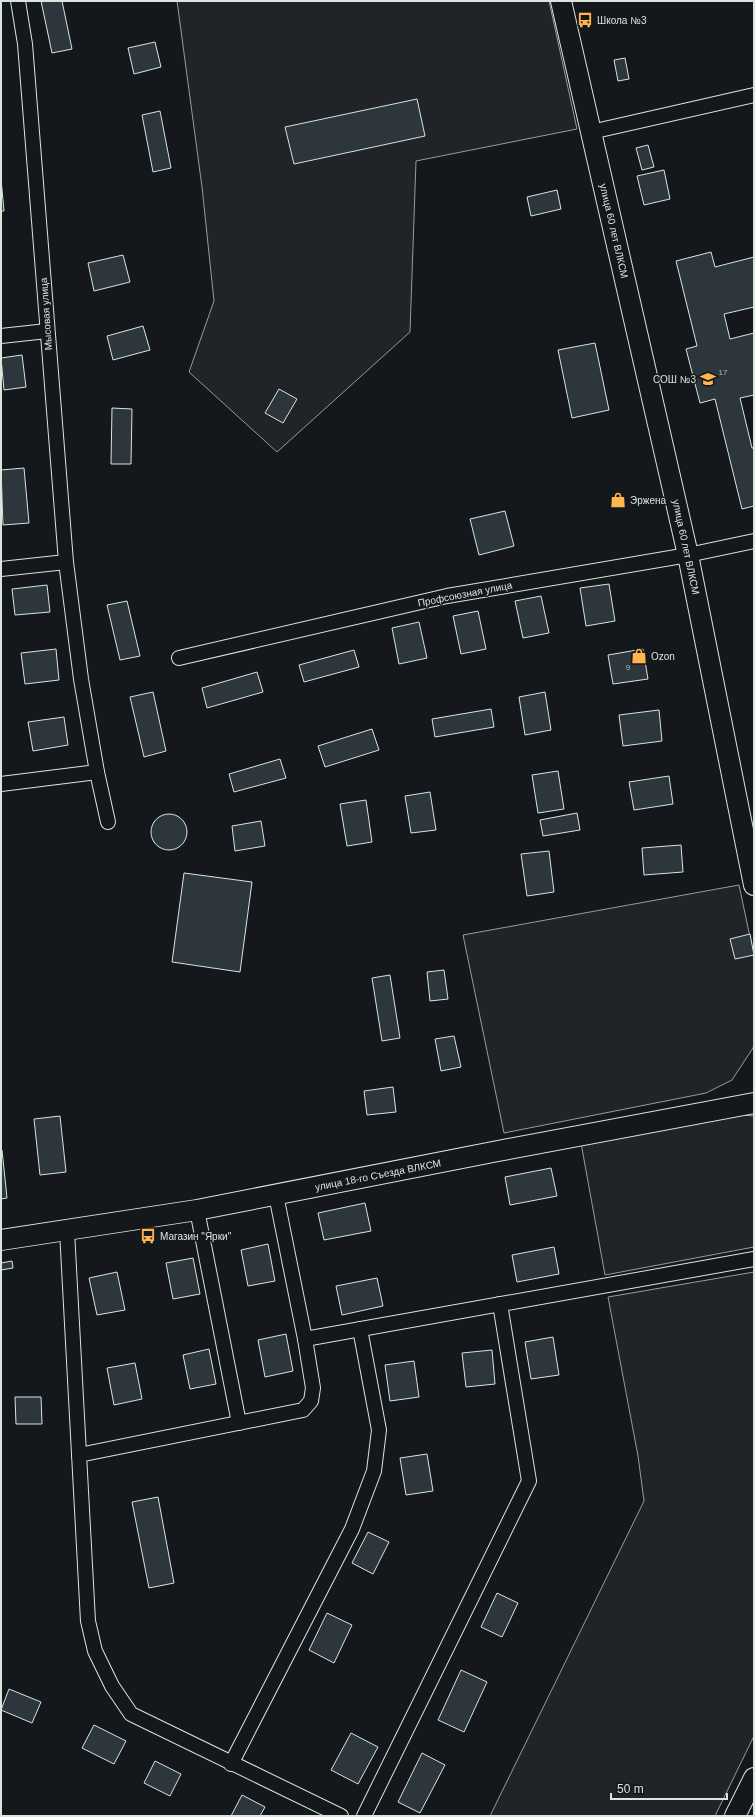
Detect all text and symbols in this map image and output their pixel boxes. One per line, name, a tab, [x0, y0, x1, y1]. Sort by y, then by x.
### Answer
bus stop icon: Школа №3	[576, 11, 594, 29]
place label: Школа №3	[597, 15, 647, 26]
street label: улица 60 лет ВЛКСМ	[598, 183, 630, 279]
street label: Мысовая улица	[38, 277, 54, 351]
house number: 17	[719, 368, 728, 377]
school or university icon: СОШ №3	[699, 370, 717, 388]
place label: СОШ №3	[653, 374, 696, 385]
shop icon: Эржена	[609, 491, 627, 509]
place label: Эржена	[630, 495, 667, 506]
street label: улица 60 лет ВЛКСМ	[671, 498, 701, 596]
street label: Профсоюзная улица	[417, 579, 514, 609]
shop icon: Ozon	[630, 647, 648, 665]
place label: Ozon	[651, 651, 675, 662]
house number: 9	[626, 663, 631, 672]
street label: улица 18-го Съезда ВЛКСМ	[314, 1157, 442, 1193]
bus stop icon: Магазин "Ярки"	[139, 1227, 157, 1245]
place label: Магазин "Ярки"	[160, 1231, 232, 1242]
scale bar	[611, 1775, 727, 1801]
text: 50 m	[617, 1782, 644, 1796]

